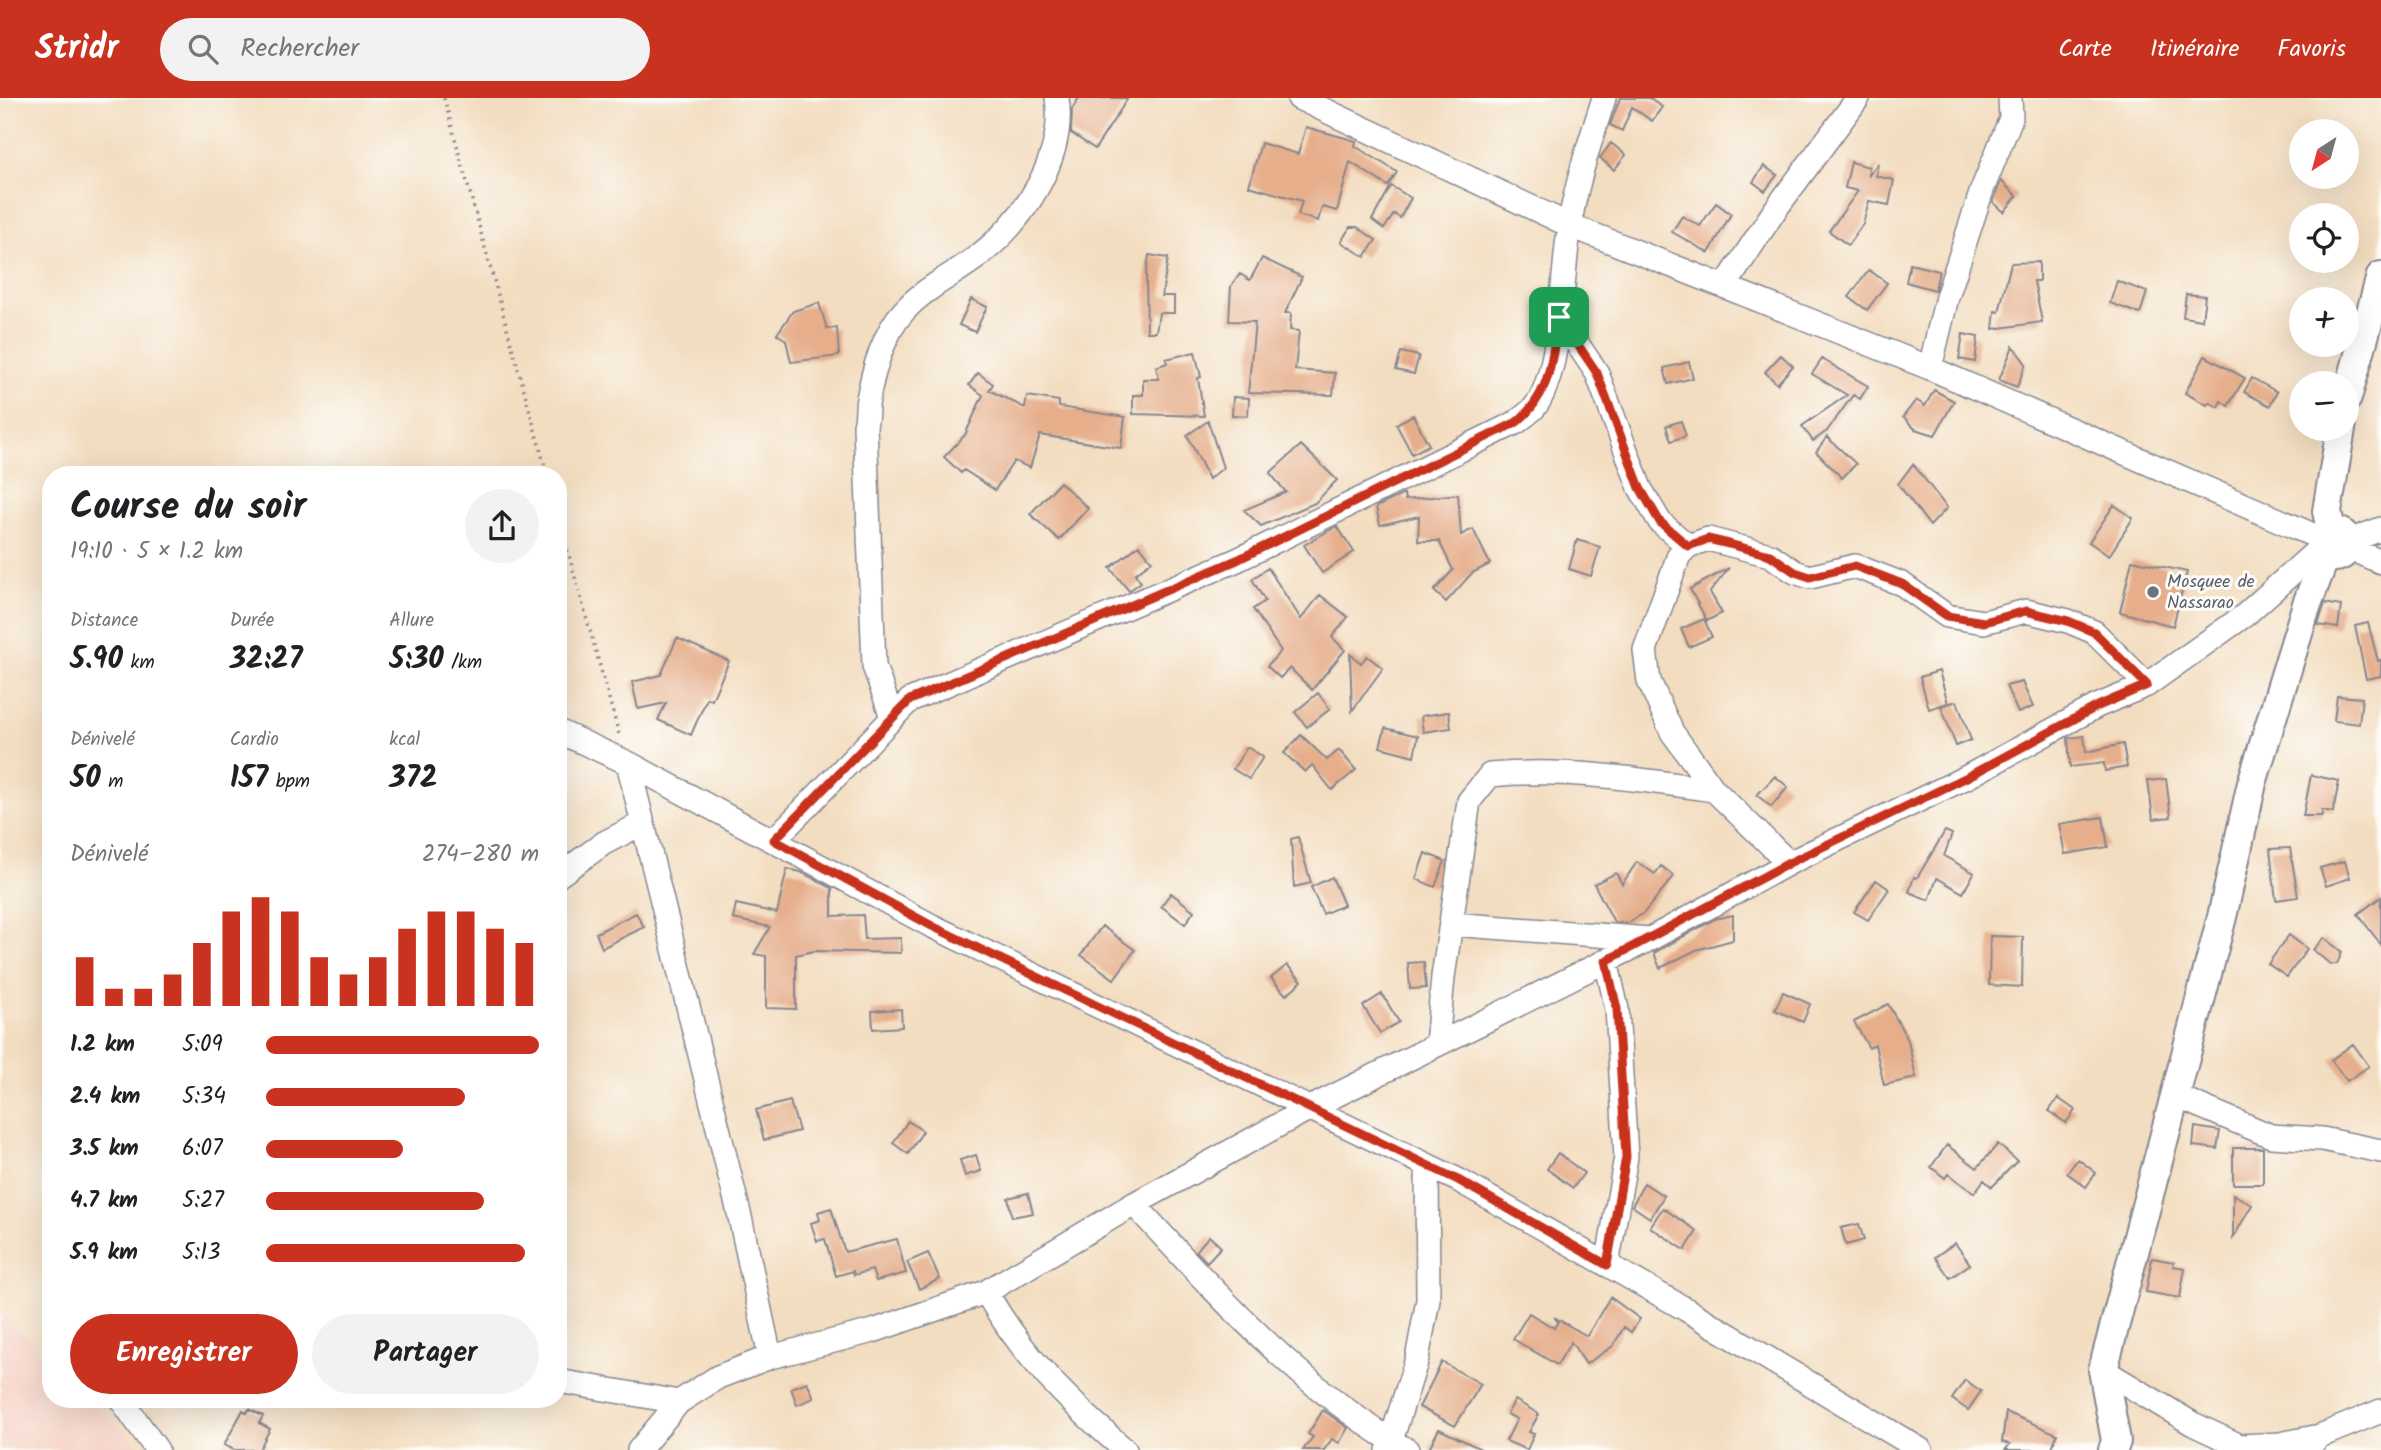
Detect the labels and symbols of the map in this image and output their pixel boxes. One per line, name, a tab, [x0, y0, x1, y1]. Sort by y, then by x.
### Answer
north arrow	[2289, 119, 2359, 189]
pin	[1529, 287, 1589, 347]
place label: Mosquee de Nassarao	[2167, 568, 2255, 618]
marker: Mosquee de Nassarao	[2145, 584, 2161, 600]

